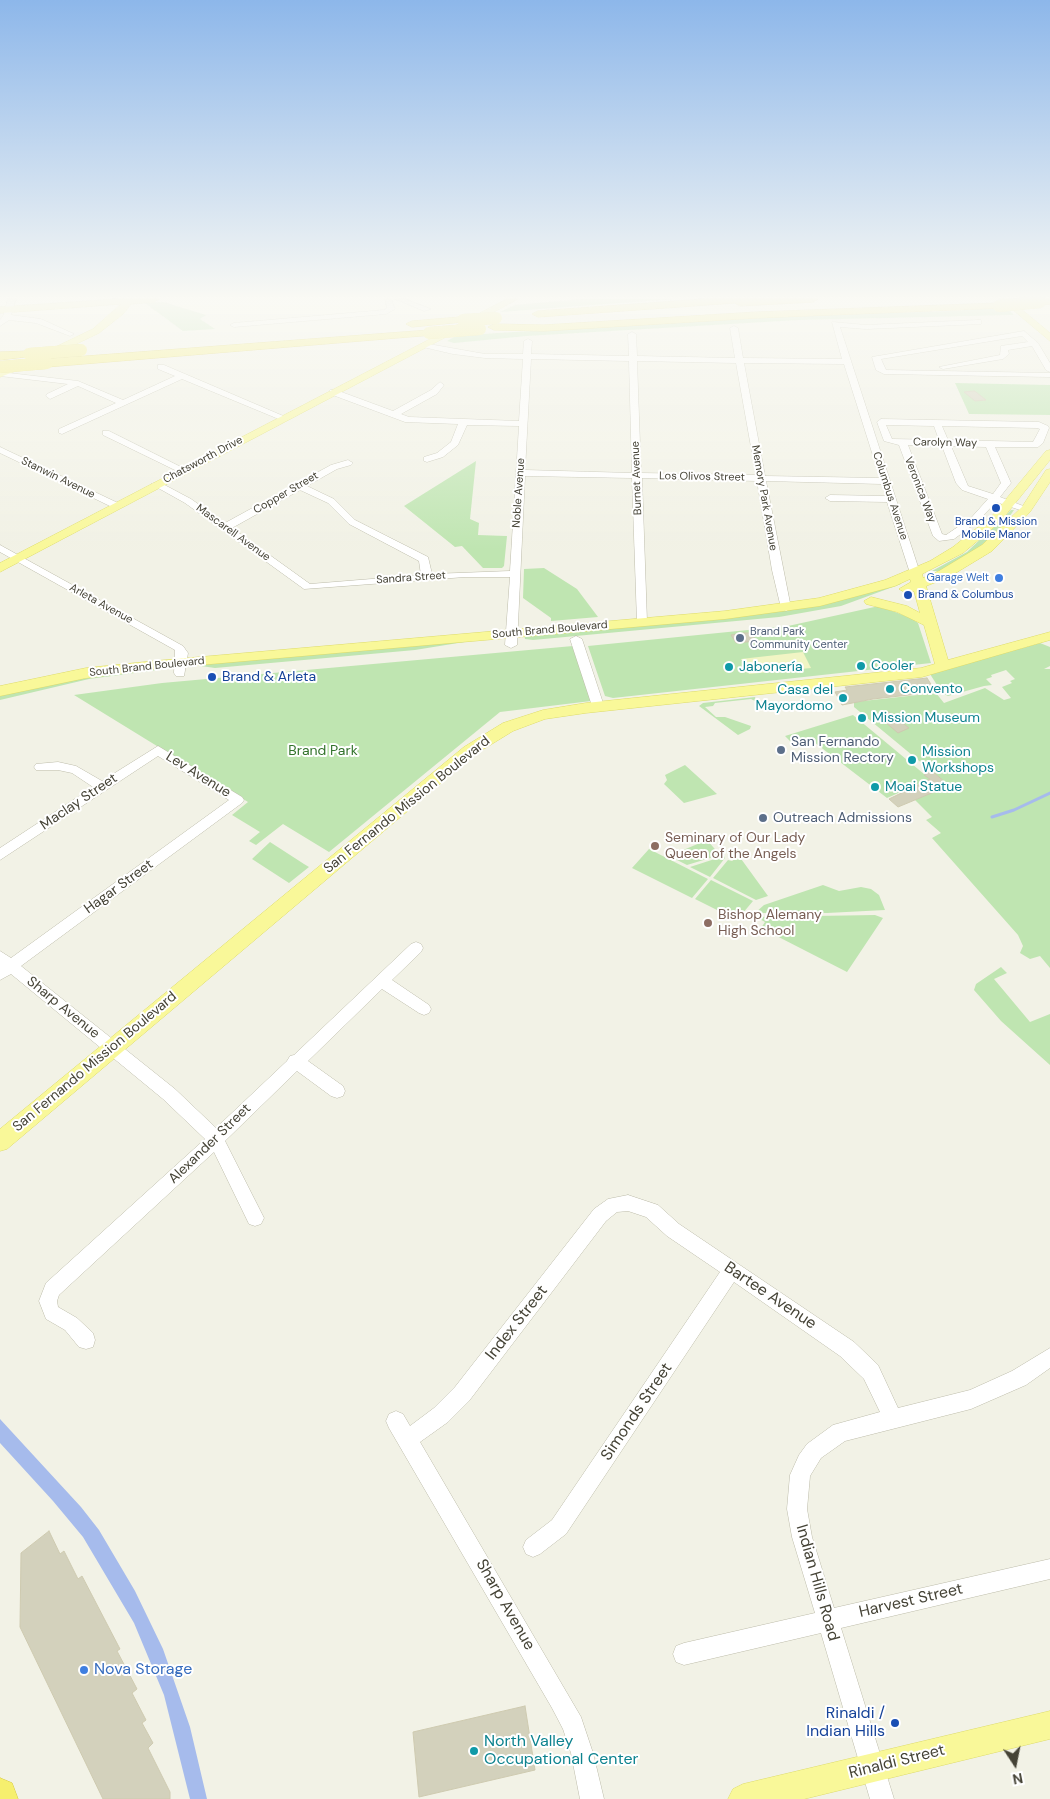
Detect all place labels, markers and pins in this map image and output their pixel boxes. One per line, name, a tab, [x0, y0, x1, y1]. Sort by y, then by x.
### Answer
marker: Brand & Mission Mobile Manor	[990, 502, 1002, 514]
place label: Brand & Mission Mobile Manor	[955, 515, 1037, 541]
place label: Garage Welt	[926, 571, 989, 585]
marker: Garage Welt	[993, 572, 1005, 584]
place label: Brand & Columbus	[918, 588, 1014, 602]
marker: Brand & Columbus	[902, 589, 914, 601]
place label: Brand Park Community Center	[750, 625, 848, 651]
marker: Brand Park Community Center	[734, 632, 746, 644]
place label: Cooler	[871, 658, 914, 674]
place label: Jabonería	[739, 659, 803, 675]
marker: Cooler	[855, 660, 867, 672]
marker: Jabonería	[723, 661, 735, 673]
place label: Brand & Arleta	[222, 669, 316, 685]
marker: Brand & Arleta	[206, 671, 218, 683]
place label: Convento	[900, 681, 963, 697]
place label: Casa del Mayordomo	[756, 682, 833, 714]
marker: Convento	[884, 683, 896, 695]
marker: Casa del Mayordomo	[837, 692, 849, 704]
place label: Mission Museum	[872, 710, 980, 726]
marker: Mission Museum	[856, 712, 868, 724]
place label: San Fernando Mission Rectory	[791, 734, 894, 766]
marker: San Fernando Mission Rectory	[775, 744, 787, 756]
place label: Mission Workshops	[922, 744, 994, 776]
marker: Mission Workshops	[906, 754, 918, 766]
place label: Moai Statue	[885, 779, 962, 795]
marker: Moai Statue	[869, 781, 881, 793]
place label: Outreach Admissions	[773, 810, 912, 826]
marker: Outreach Admissions	[757, 812, 769, 824]
place label: Seminary of Our Lady Queen of the Angels	[665, 830, 805, 862]
marker: Seminary of Our Lady Queen of the Angels	[649, 840, 661, 852]
place label: Bishop Alemany High School	[718, 907, 822, 940]
marker: Bishop Alemany High School	[702, 917, 714, 929]
place label: Nova Storage	[94, 1660, 192, 1680]
marker: Nova Storage	[78, 1664, 90, 1676]
place label: Rinaldi / Indian Hills	[806, 1704, 885, 1742]
marker: Rinaldi / Indian Hills	[889, 1717, 901, 1729]
place label: North Valley Occupational Center	[484, 1732, 638, 1770]
marker: North Valley Occupational Center	[468, 1745, 480, 1757]

